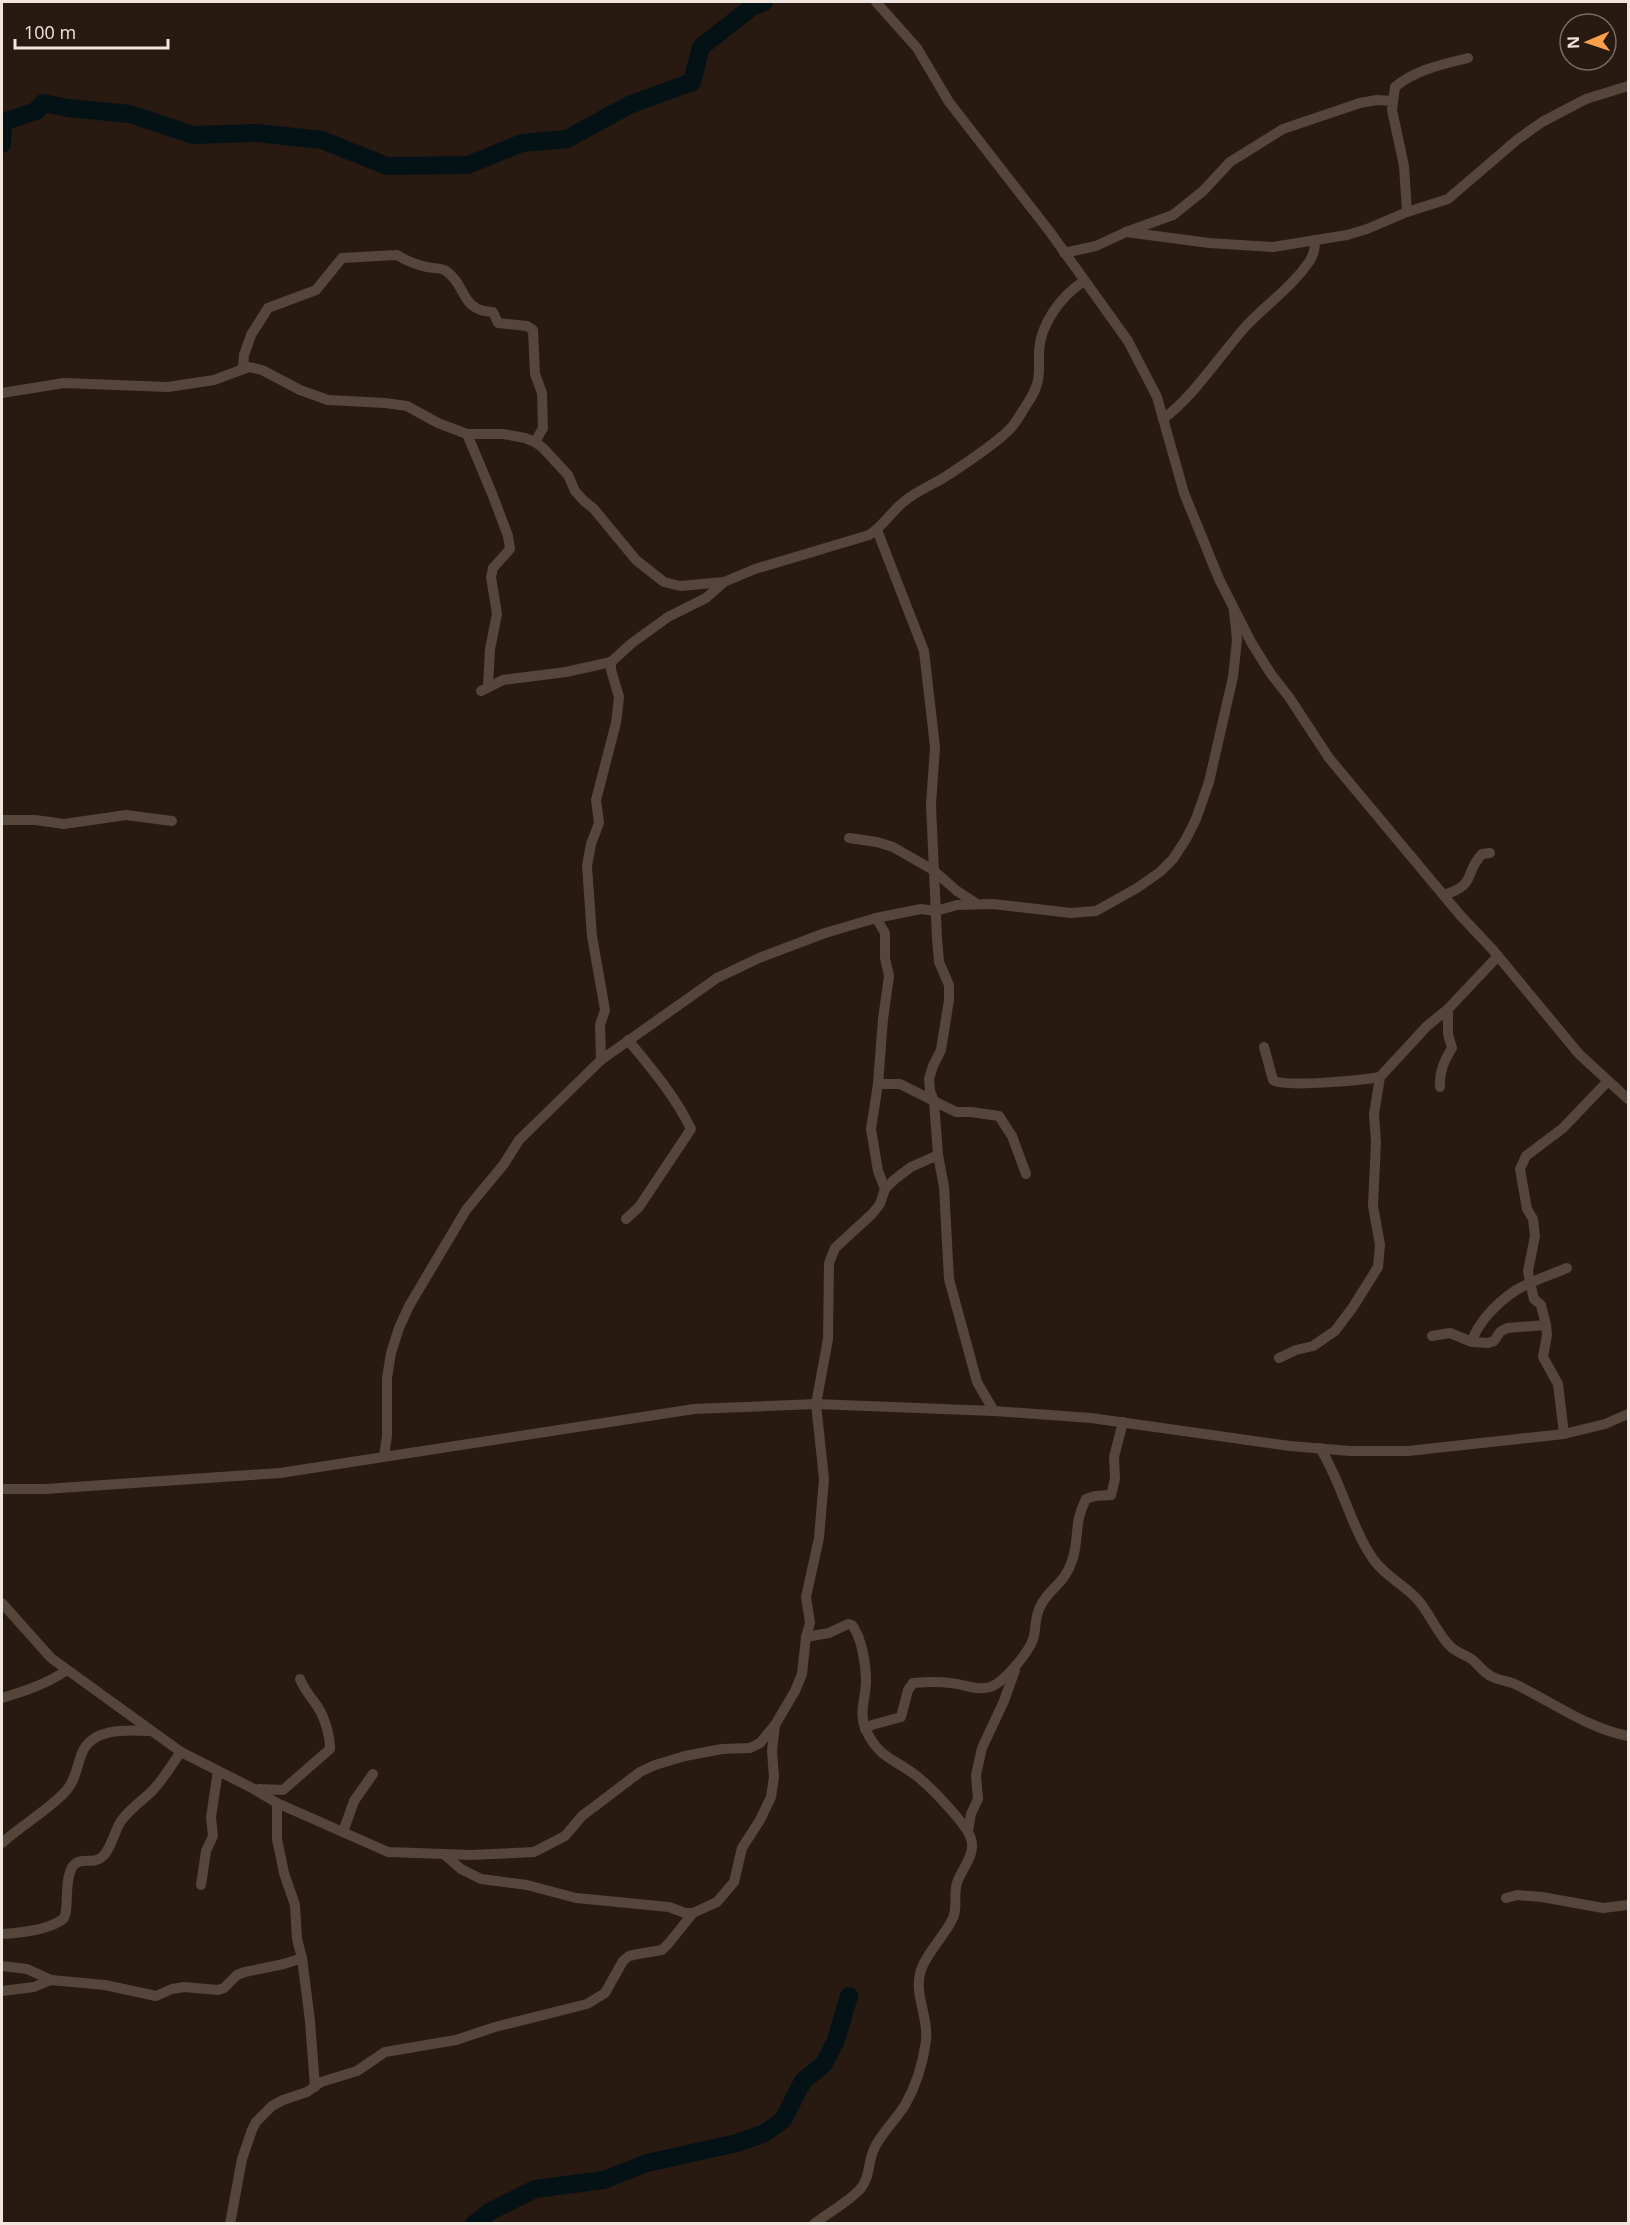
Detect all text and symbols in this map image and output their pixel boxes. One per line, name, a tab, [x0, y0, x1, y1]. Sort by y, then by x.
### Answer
scale bar	[15, 12, 168, 50]
north arrow	[1558, 12, 1618, 72]
text: 100 m	[24, 20, 76, 44]
text: N	[1562, 36, 1584, 49]

